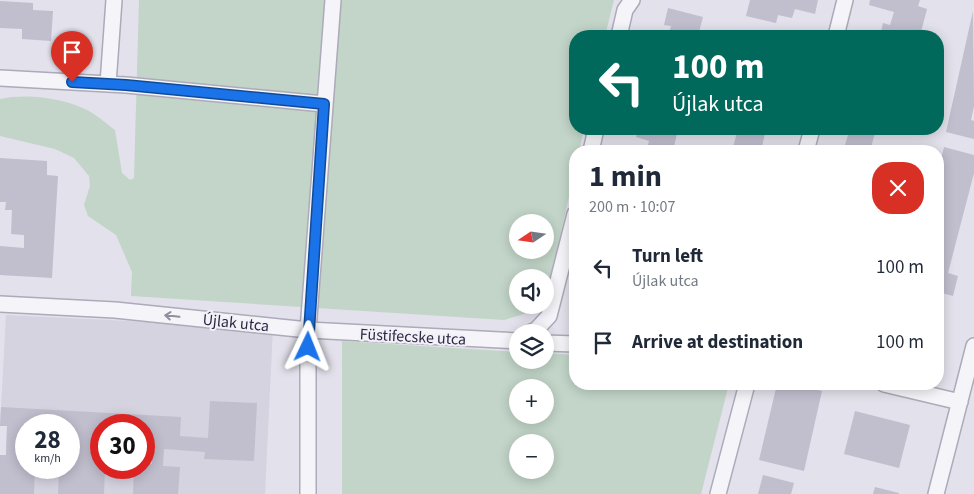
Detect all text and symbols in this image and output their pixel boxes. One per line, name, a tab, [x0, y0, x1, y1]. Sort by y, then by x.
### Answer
pin	[51, 31, 93, 82]
icon: arrive	[58, 38, 86, 66]
text: 100 m	[672, 42, 764, 92]
icon: left	[589, 50, 654, 115]
text: Újlak utca	[672, 88, 764, 120]
text: 1 min	[589, 155, 662, 198]
button: close	[872, 162, 924, 214]
text: 200 m · 10:07	[589, 196, 676, 218]
north arrow	[509, 214, 554, 259]
map controls	[509, 214, 554, 479]
text: Turn left	[632, 243, 703, 270]
icon: left	[589, 254, 617, 282]
text: 100 m	[876, 254, 924, 281]
button: sound	[509, 269, 554, 314]
text: Újlak utca	[632, 270, 699, 292]
street label: Újlak utca	[202, 309, 270, 337]
one-way arrow	[165, 311, 181, 321]
position arrow	[281, 320, 333, 372]
street label: Füstifecske utca	[359, 323, 467, 351]
button: layers	[509, 324, 554, 369]
icon: arrive	[589, 329, 617, 357]
text: Arrive at destination	[632, 329, 803, 356]
text: 100 m	[876, 329, 924, 356]
button: +	[509, 379, 554, 424]
speed limit sign: 30	[90, 414, 155, 479]
text: 28	[34, 422, 61, 458]
button: −	[509, 434, 554, 479]
text: km/h	[34, 450, 61, 467]

